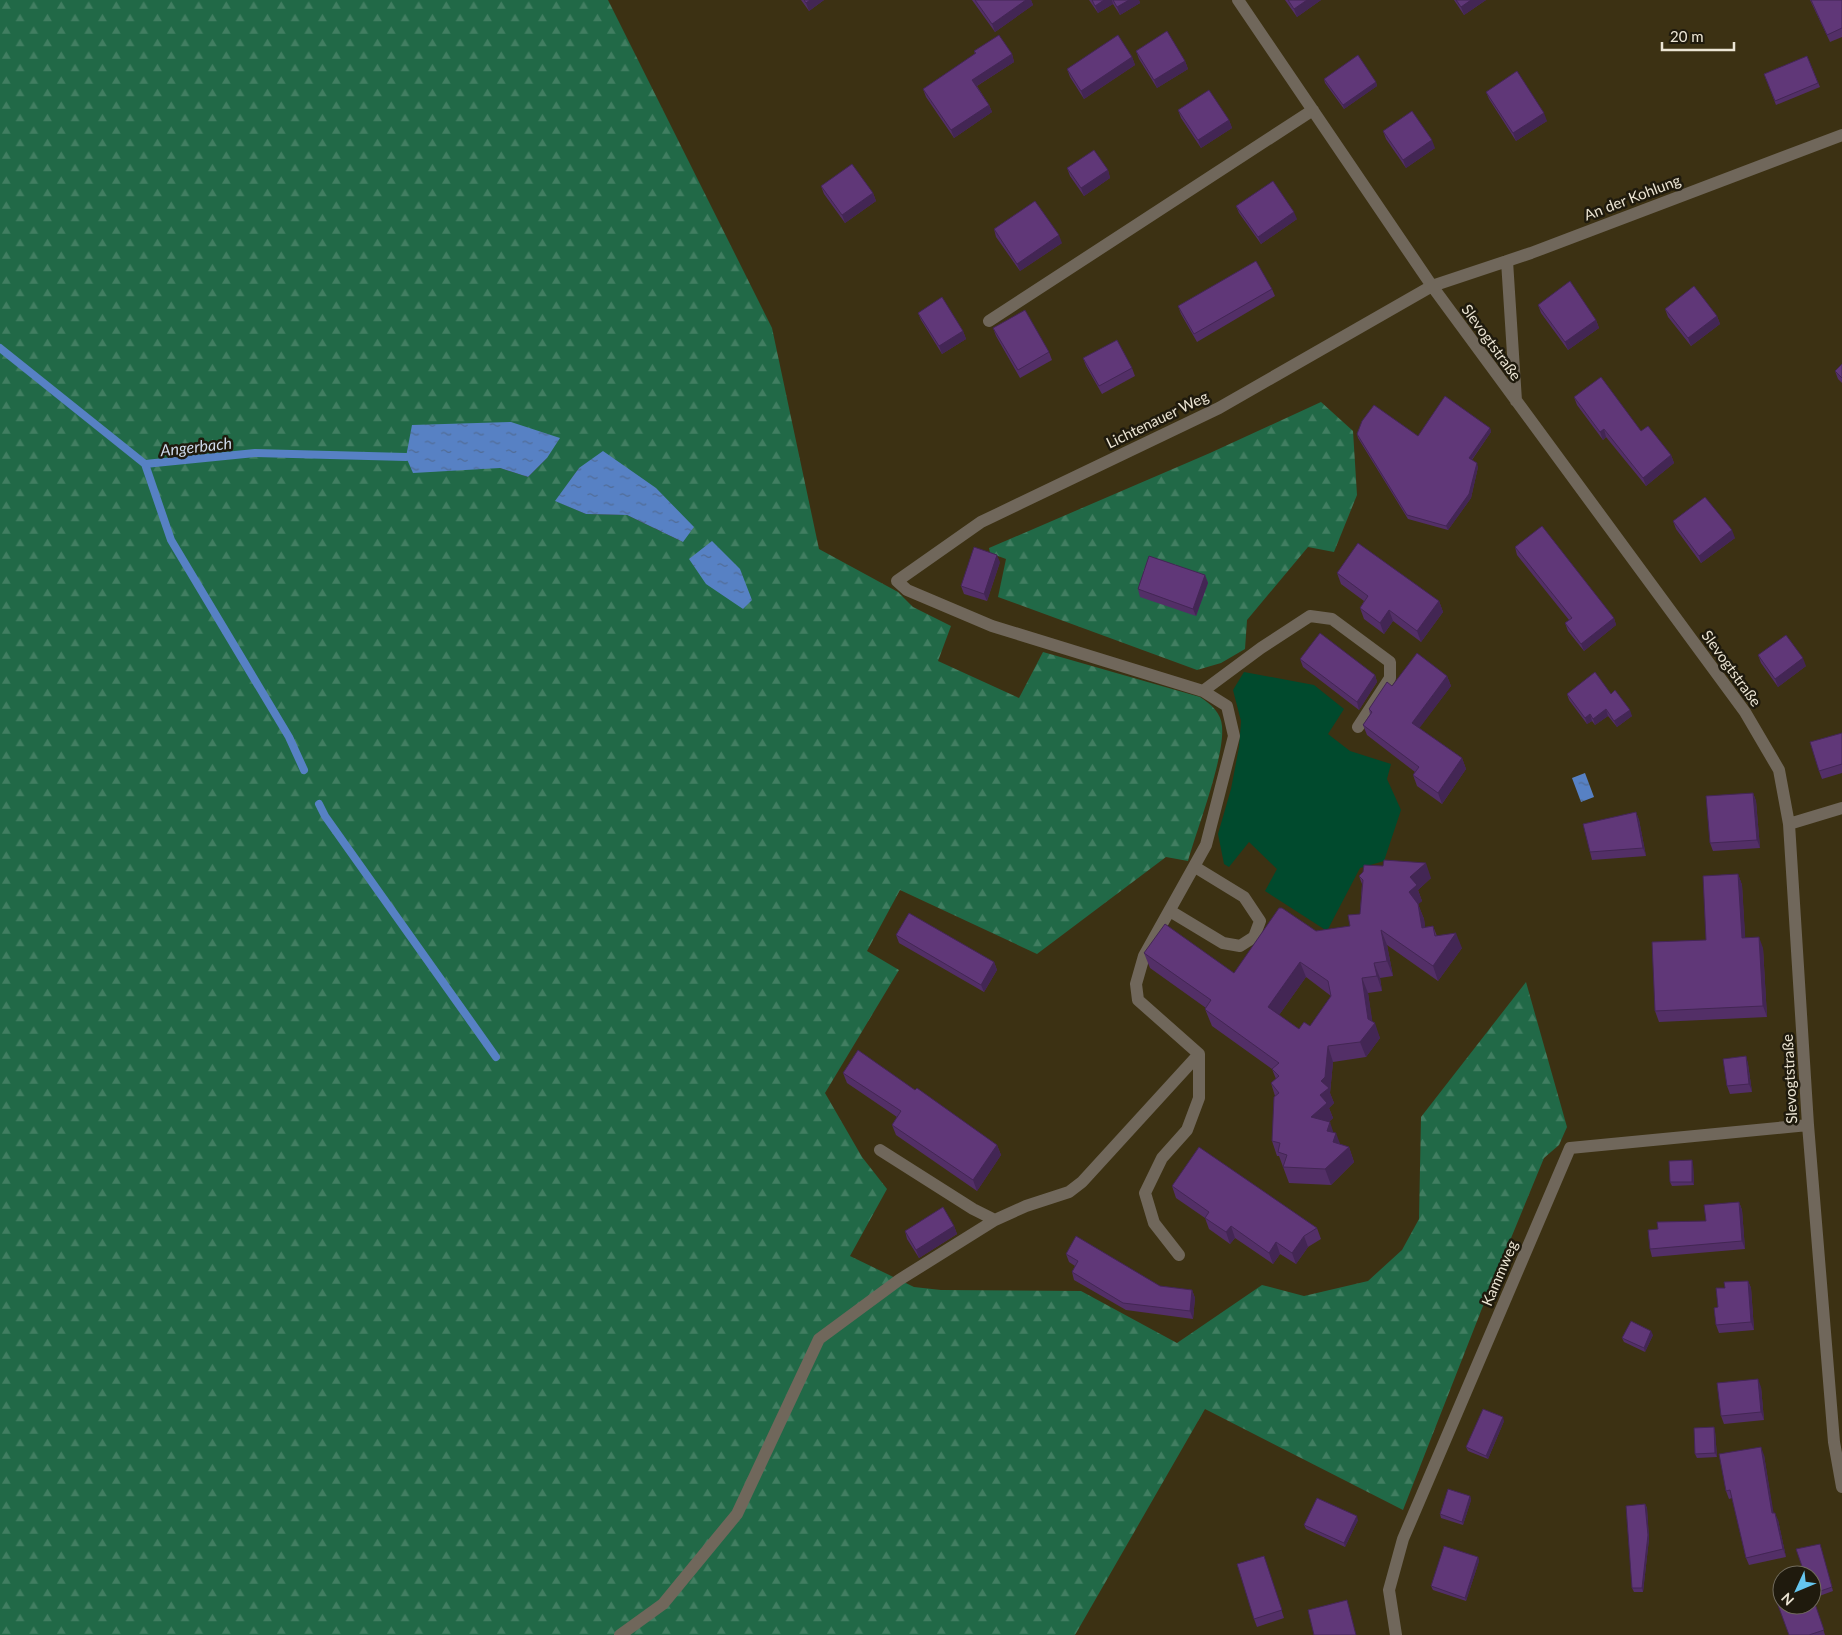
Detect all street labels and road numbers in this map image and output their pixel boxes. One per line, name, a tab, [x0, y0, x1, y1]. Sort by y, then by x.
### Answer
street label: An der Kohlung	[1581, 170, 1683, 224]
street label: Slevogtstraße	[1458, 300, 1526, 384]
street label: Lichtenauer Weg	[1103, 386, 1211, 451]
street label: Slevogtstraße	[1698, 626, 1766, 710]
street label: Slevogtstraße	[1778, 1034, 1800, 1124]
street label: Kammweg	[1477, 1237, 1521, 1308]

